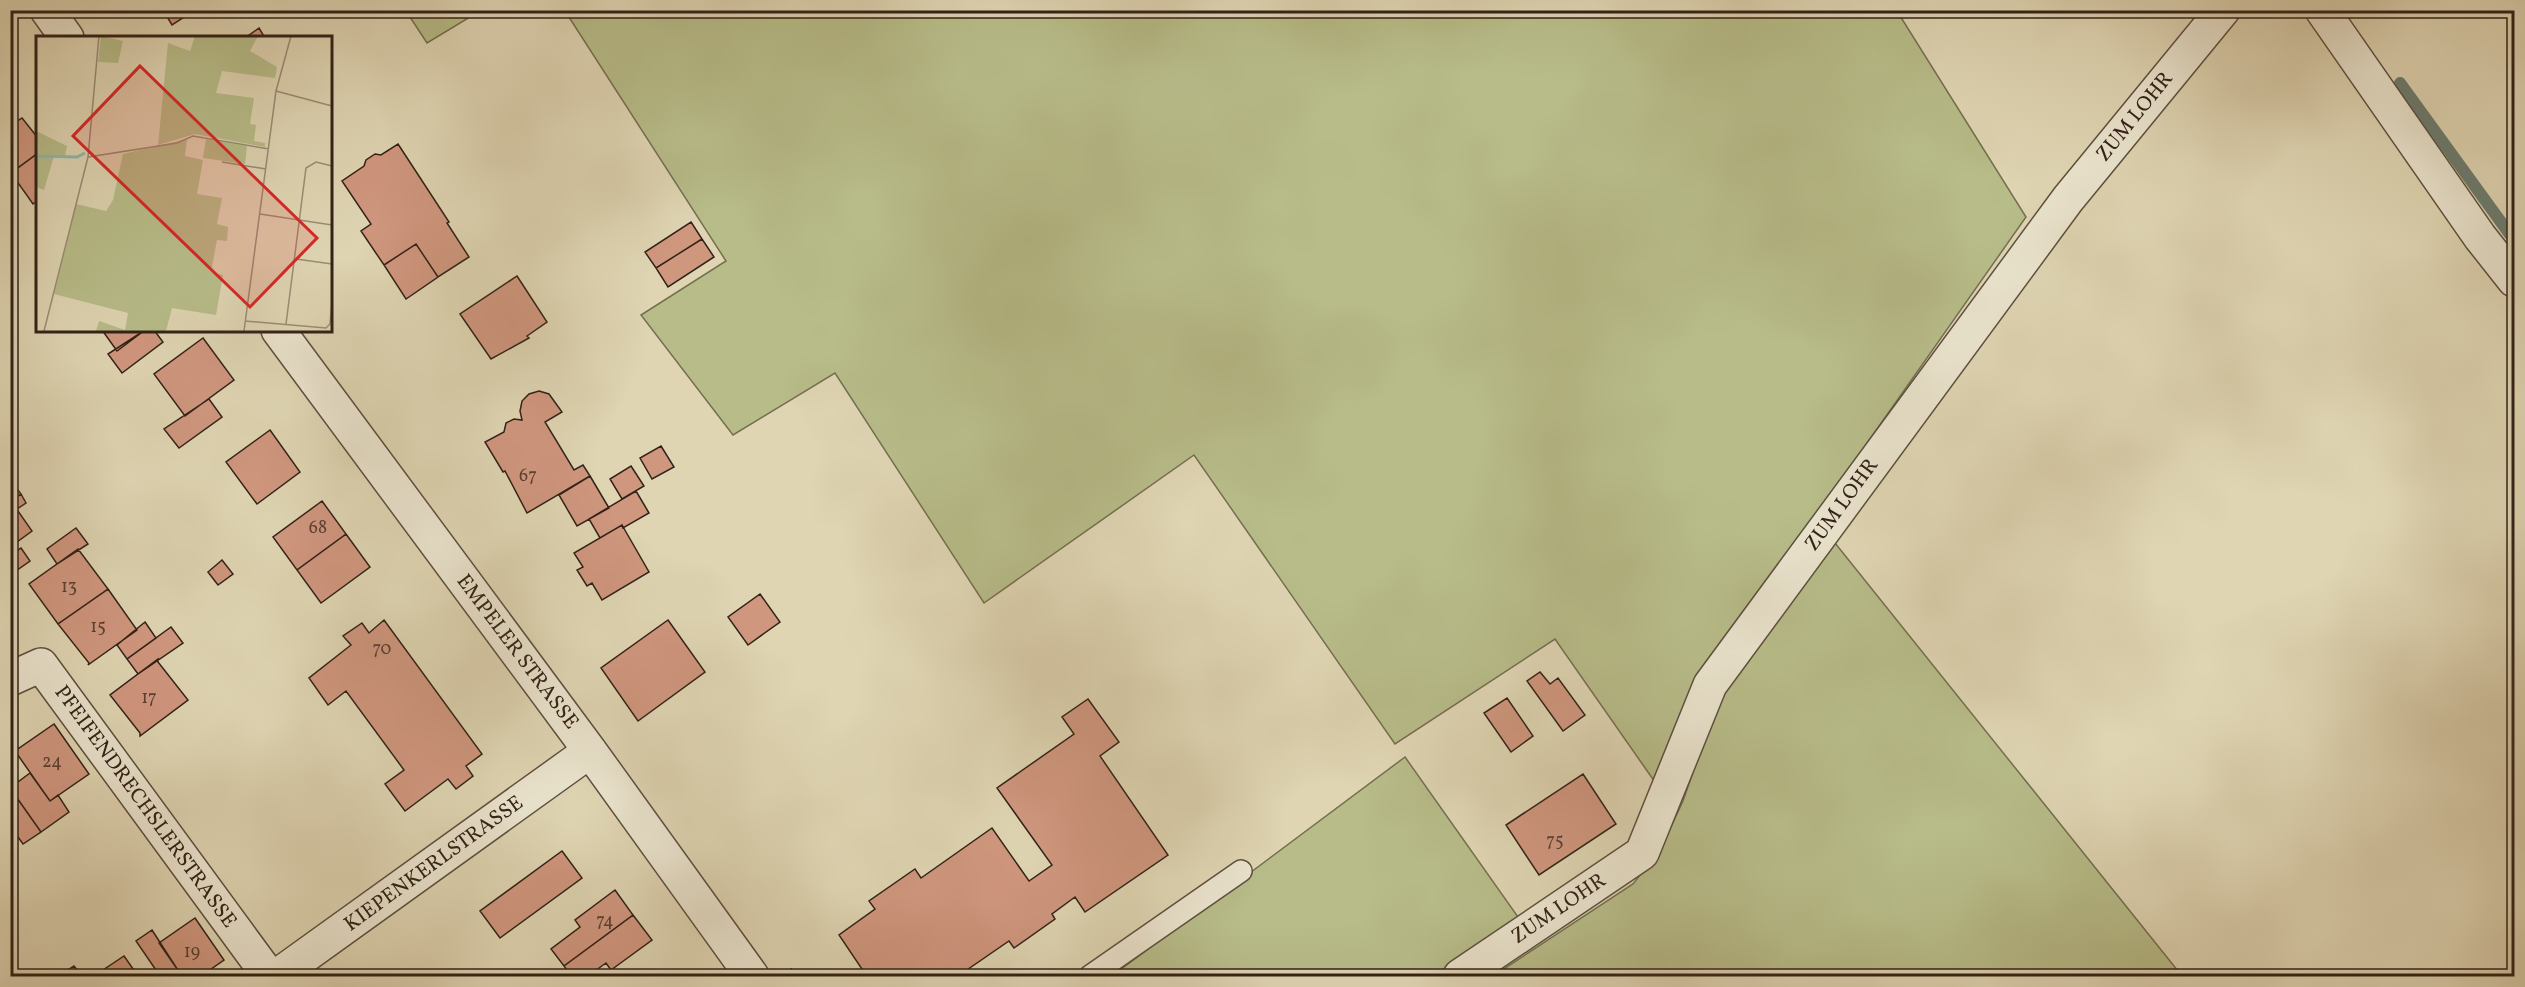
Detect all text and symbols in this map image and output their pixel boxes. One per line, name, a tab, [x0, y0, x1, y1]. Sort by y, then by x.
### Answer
inset map	[36, 36, 332, 332]
street label: ZUM LOHR	[2090, 66, 2180, 168]
street label: ZUM LOHR	[1798, 453, 1886, 557]
house number: 67	[519, 464, 537, 489]
house number: 68	[309, 516, 327, 541]
street label: EMPELER STRASSE	[449, 568, 585, 736]
house number: 13	[61, 575, 77, 600]
house number: 15	[90, 615, 106, 640]
house number: 70	[373, 637, 392, 662]
street label: PFEIFENDRECHSLERSTRASSE	[47, 680, 243, 934]
house number: 17	[141, 686, 157, 711]
house number: 24	[42, 750, 62, 775]
street label: KIEPENKERLSTRASSE	[338, 789, 530, 939]
house number: 75	[1546, 829, 1564, 854]
street label: ZUM LOHR	[1506, 867, 1612, 951]
house number: 74	[596, 909, 614, 934]
house number: 19	[184, 940, 200, 965]

